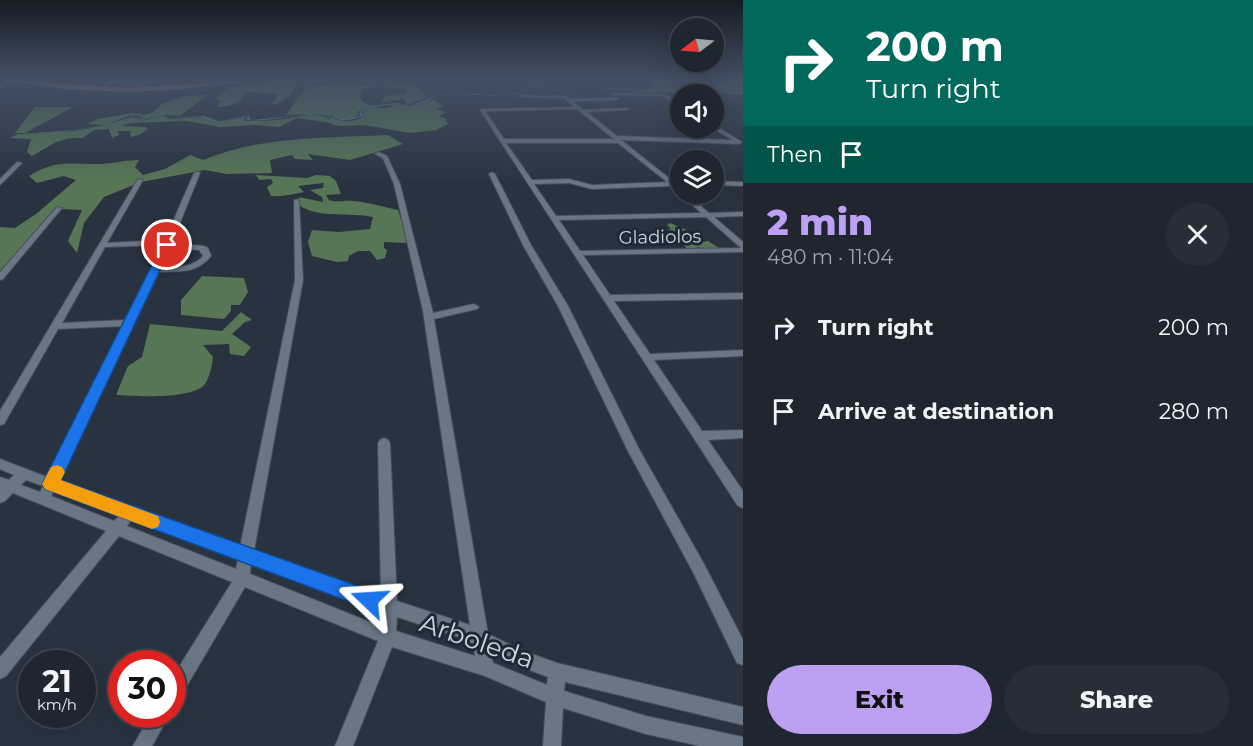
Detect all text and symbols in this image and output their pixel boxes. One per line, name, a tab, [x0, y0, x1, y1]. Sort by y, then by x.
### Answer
north arrow	[670, 18, 724, 72]
map controls	[670, 18, 724, 204]
text: 200 m	[866, 20, 1004, 72]
icon: right	[767, 24, 845, 102]
text: Turn right	[866, 72, 1001, 105]
button: sound	[670, 84, 724, 138]
icon: arrive	[835, 138, 868, 171]
text: Then	[767, 141, 823, 168]
button: layers	[670, 150, 724, 204]
text: 2 min	[767, 200, 873, 244]
button: close	[1166, 203, 1229, 266]
pin	[141, 219, 192, 270]
street label: Gladiolos	[619, 225, 702, 249]
icon: arrive	[150, 228, 183, 261]
text: 480 m · 11:04	[767, 245, 894, 269]
icon: right	[767, 311, 800, 344]
text: Turn right	[818, 314, 933, 341]
text: 200 m	[1158, 314, 1229, 341]
icon: arrive	[767, 395, 800, 428]
text: Arrive at destination	[818, 398, 1054, 425]
text: 280 m	[1159, 398, 1229, 425]
position arrow	[337, 568, 401, 632]
street label: Arboleda	[416, 607, 538, 675]
speed limit sign: 30	[108, 650, 186, 728]
text: 21	[42, 663, 72, 700]
button: Exit	[767, 665, 992, 734]
button: Share	[1004, 665, 1229, 734]
text: km/h	[37, 695, 77, 714]

